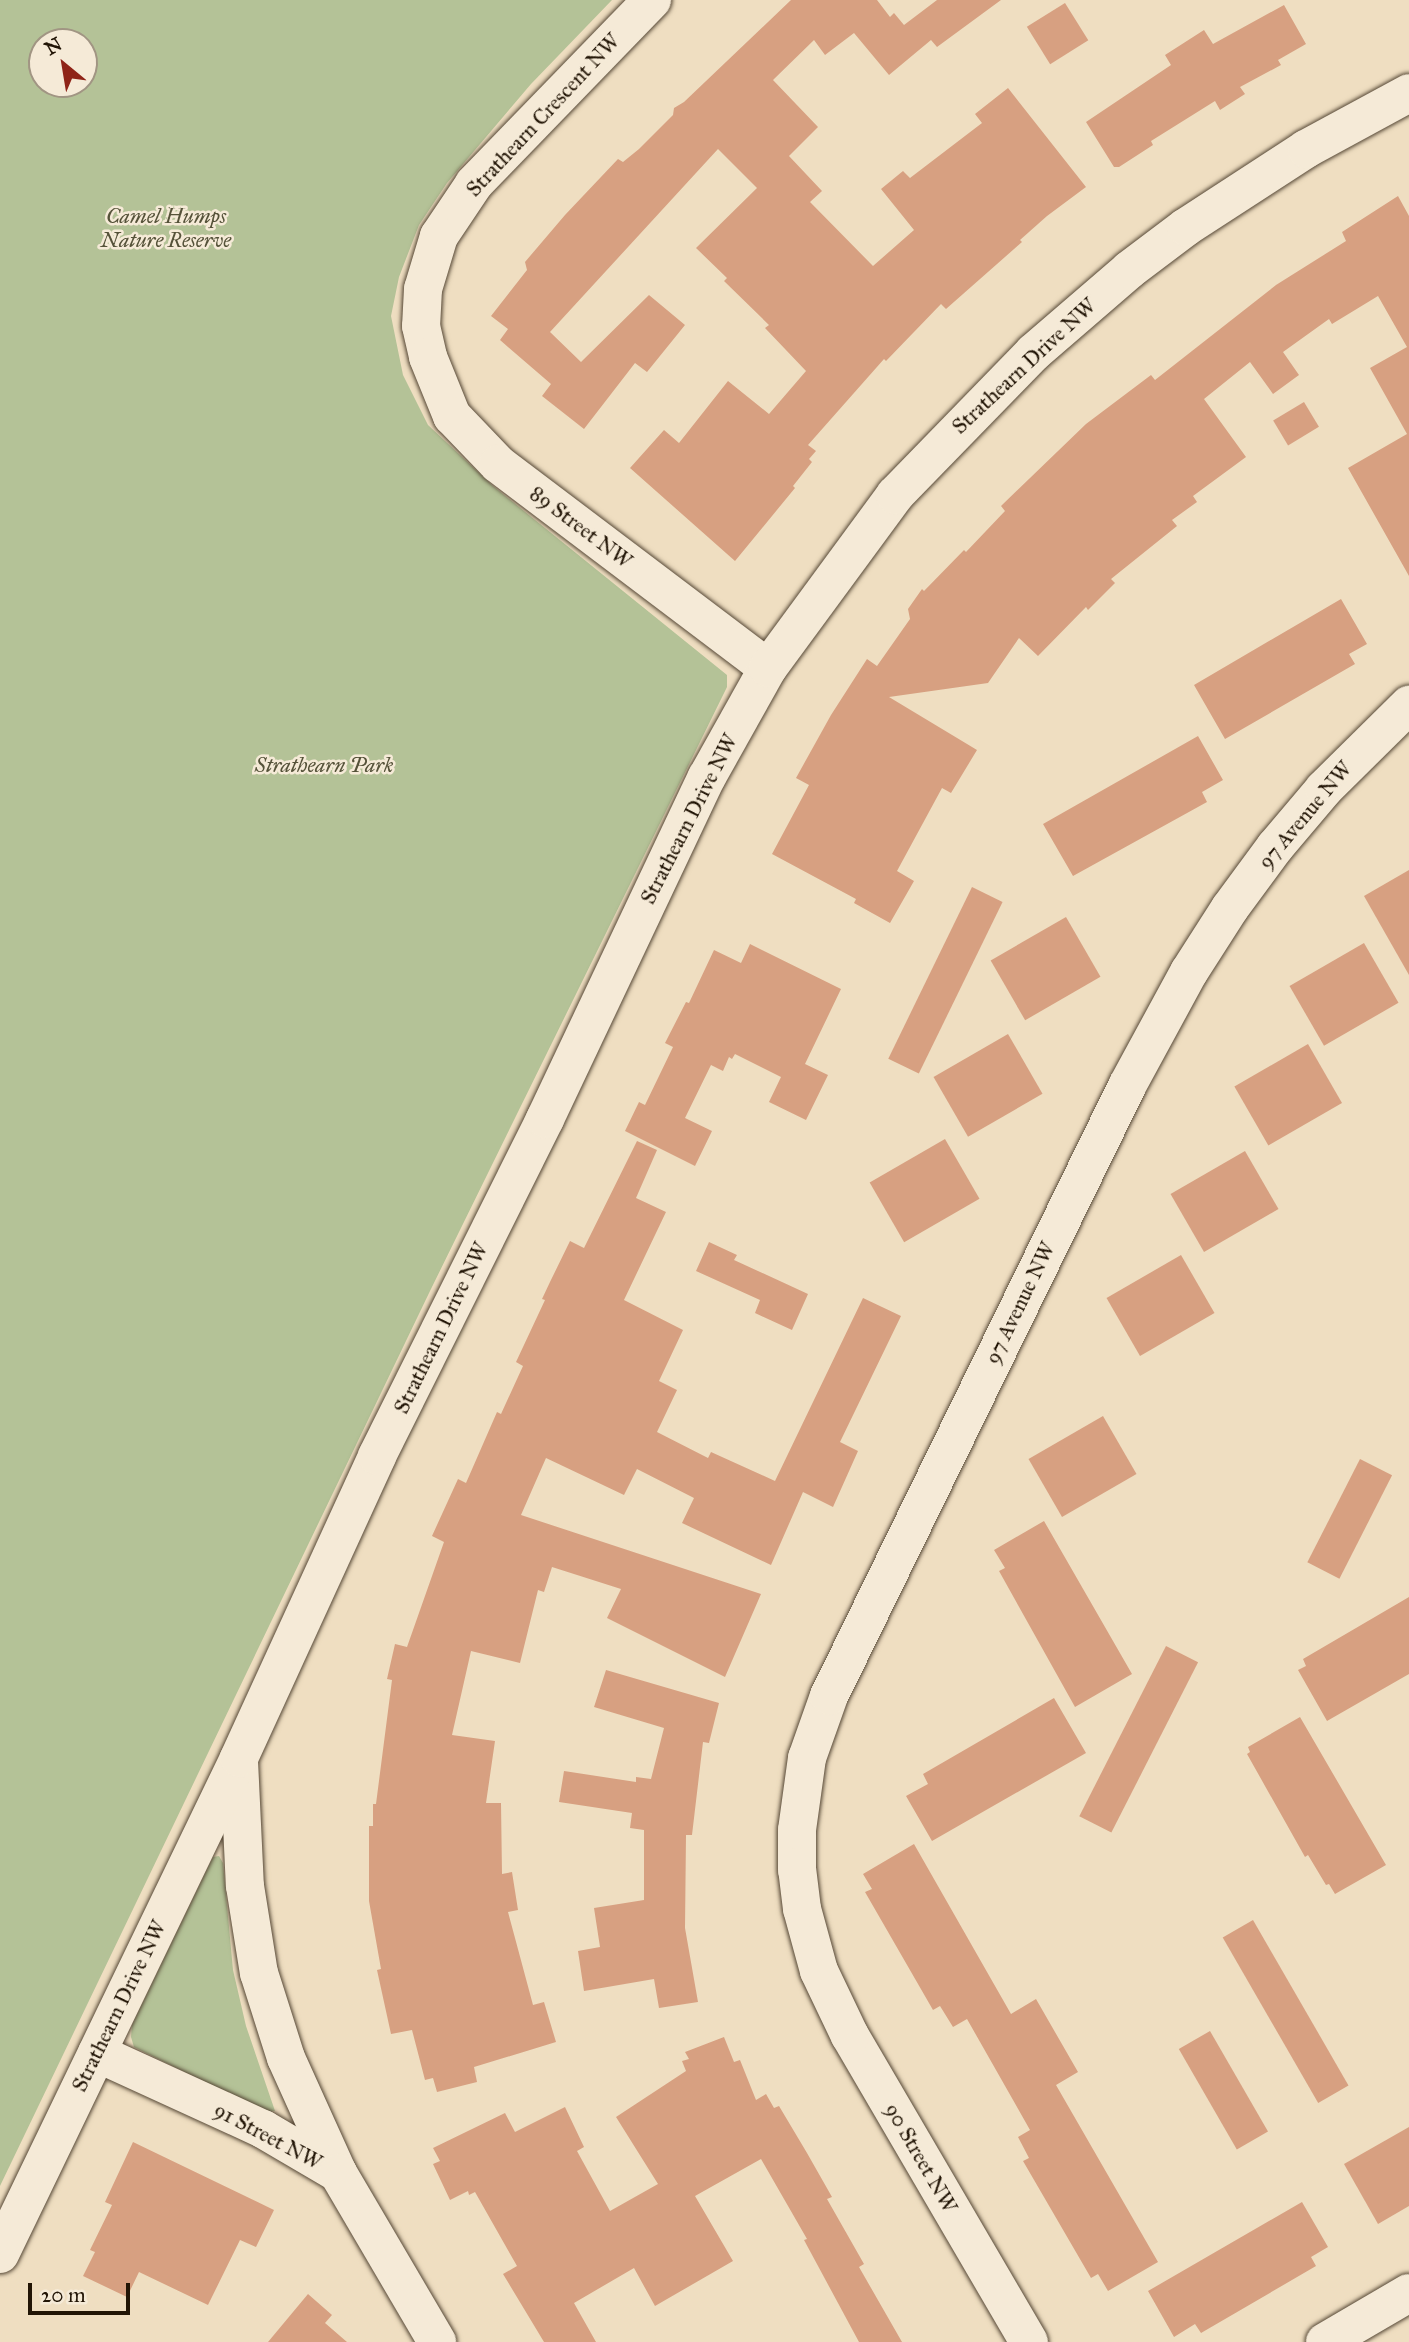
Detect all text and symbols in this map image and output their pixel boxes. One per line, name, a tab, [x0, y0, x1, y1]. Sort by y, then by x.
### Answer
north arrow	[28, 28, 98, 98]
street label: Strathearn Crescent NW	[461, 28, 625, 202]
text: N	[41, 32, 66, 60]
park label: Camel Humps Nature Reserve	[101, 203, 231, 253]
street label: Strathearn Drive NW	[947, 293, 1101, 439]
street label: 89 Street NW	[525, 480, 637, 574]
street label: Strathearn Drive NW	[635, 730, 743, 908]
park label: Strathearn Park	[255, 752, 393, 778]
street label: 97 Avenue NW	[1253, 756, 1357, 874]
street label: Strathearn Drive NW	[389, 1238, 493, 1418]
street label: 97 Avenue NW	[980, 1238, 1060, 1368]
street label: Strathearn Drive NW	[67, 1916, 171, 2096]
street label: 91 Street NW	[210, 2097, 326, 2175]
street label: 90 Street NW	[879, 2099, 963, 2217]
scale bar	[32, 2268, 133, 2312]
text: 20 m	[41, 2282, 86, 2308]

